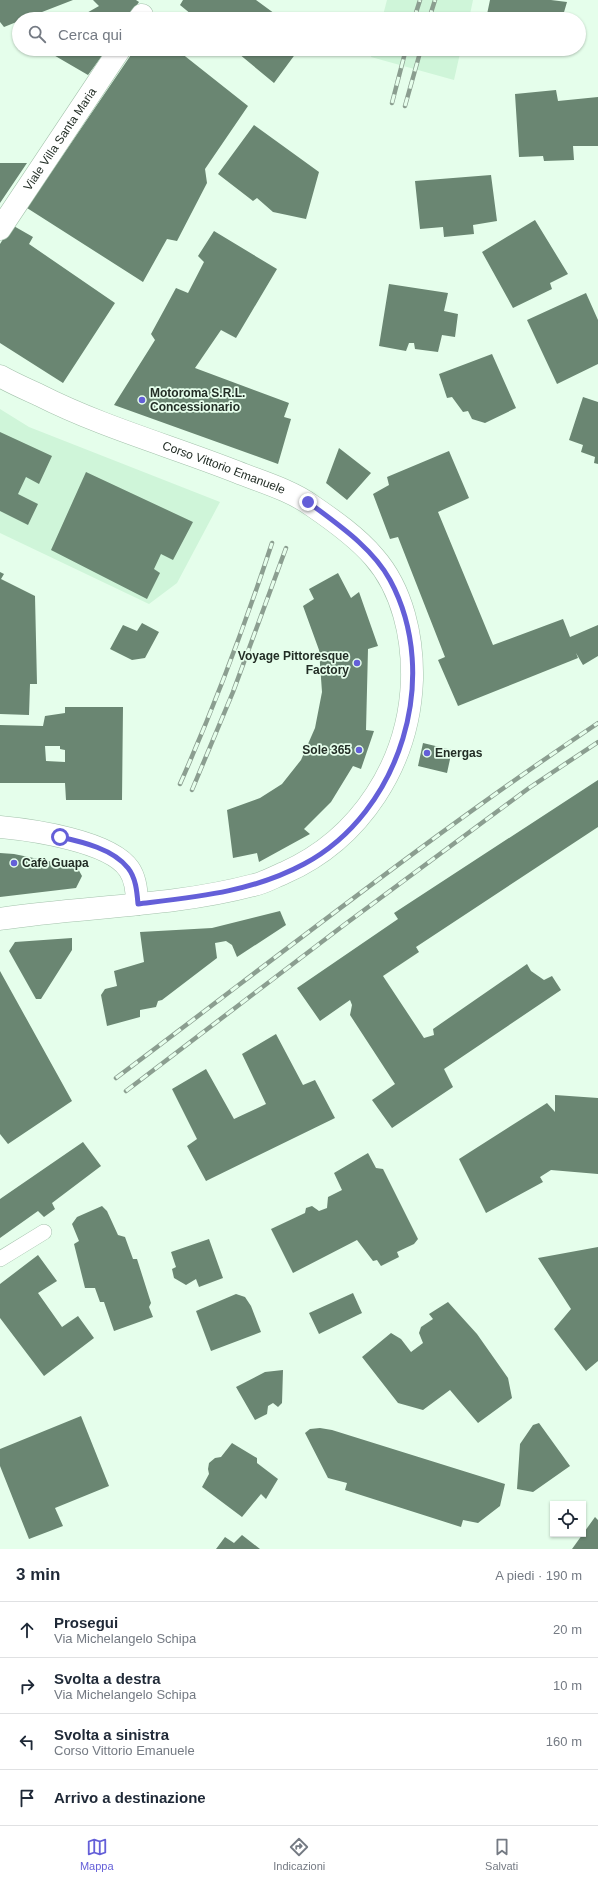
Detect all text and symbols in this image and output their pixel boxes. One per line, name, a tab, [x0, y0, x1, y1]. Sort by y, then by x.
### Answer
search box	[12, 12, 586, 56]
icon: search	[26, 23, 48, 45]
text: Cerca qui	[58, 26, 122, 43]
street label: Viale Villa Santa Maria	[21, 85, 99, 193]
place label: Motoroma S.R.L. Concessionario	[150, 386, 245, 414]
marker: Motoroma S.R.L. Concessionario	[137, 395, 147, 405]
street label: Corso Vittorio Emanuele	[160, 438, 288, 497]
route end	[299, 493, 317, 511]
place label: Voyage Pittoresque Factory	[238, 649, 349, 677]
marker: Voyage Pittoresque Factory	[352, 658, 362, 668]
place label: Sole 365	[302, 743, 351, 757]
marker: Sole 365	[354, 745, 364, 755]
place label: Energas	[435, 746, 483, 760]
marker: Energas	[422, 748, 432, 758]
route start	[51, 828, 69, 846]
place label: Cafè Guapa	[22, 856, 89, 870]
marker: Cafè Guapa	[9, 858, 19, 868]
map controls	[550, 1501, 586, 1537]
button: locate	[550, 1501, 586, 1537]
text: 3 min	[16, 1565, 60, 1584]
text: A piedi · 190 m	[495, 1568, 582, 1583]
text: Prosegui	[54, 1614, 118, 1631]
icon: ahead	[16, 1619, 38, 1641]
text: 20 m	[553, 1622, 582, 1637]
text: Via Michelangelo Schipa	[54, 1631, 196, 1646]
text: Svolta a destra	[54, 1670, 161, 1687]
icon: right	[16, 1675, 38, 1697]
text: 10 m	[553, 1678, 582, 1693]
text: Via Michelangelo Schipa	[54, 1687, 196, 1702]
text: Svolta a sinistra	[54, 1726, 169, 1743]
icon: left	[16, 1731, 38, 1753]
text: 160 m	[546, 1734, 582, 1749]
text: Corso Vittorio Emanuele	[54, 1743, 195, 1758]
icon: arrive	[16, 1787, 38, 1809]
text: Arrivo a destinazione	[54, 1789, 206, 1806]
tab: Mappa	[80, 1836, 114, 1872]
tab: Indicazioni	[273, 1836, 325, 1872]
tab: Salvati	[485, 1836, 518, 1872]

